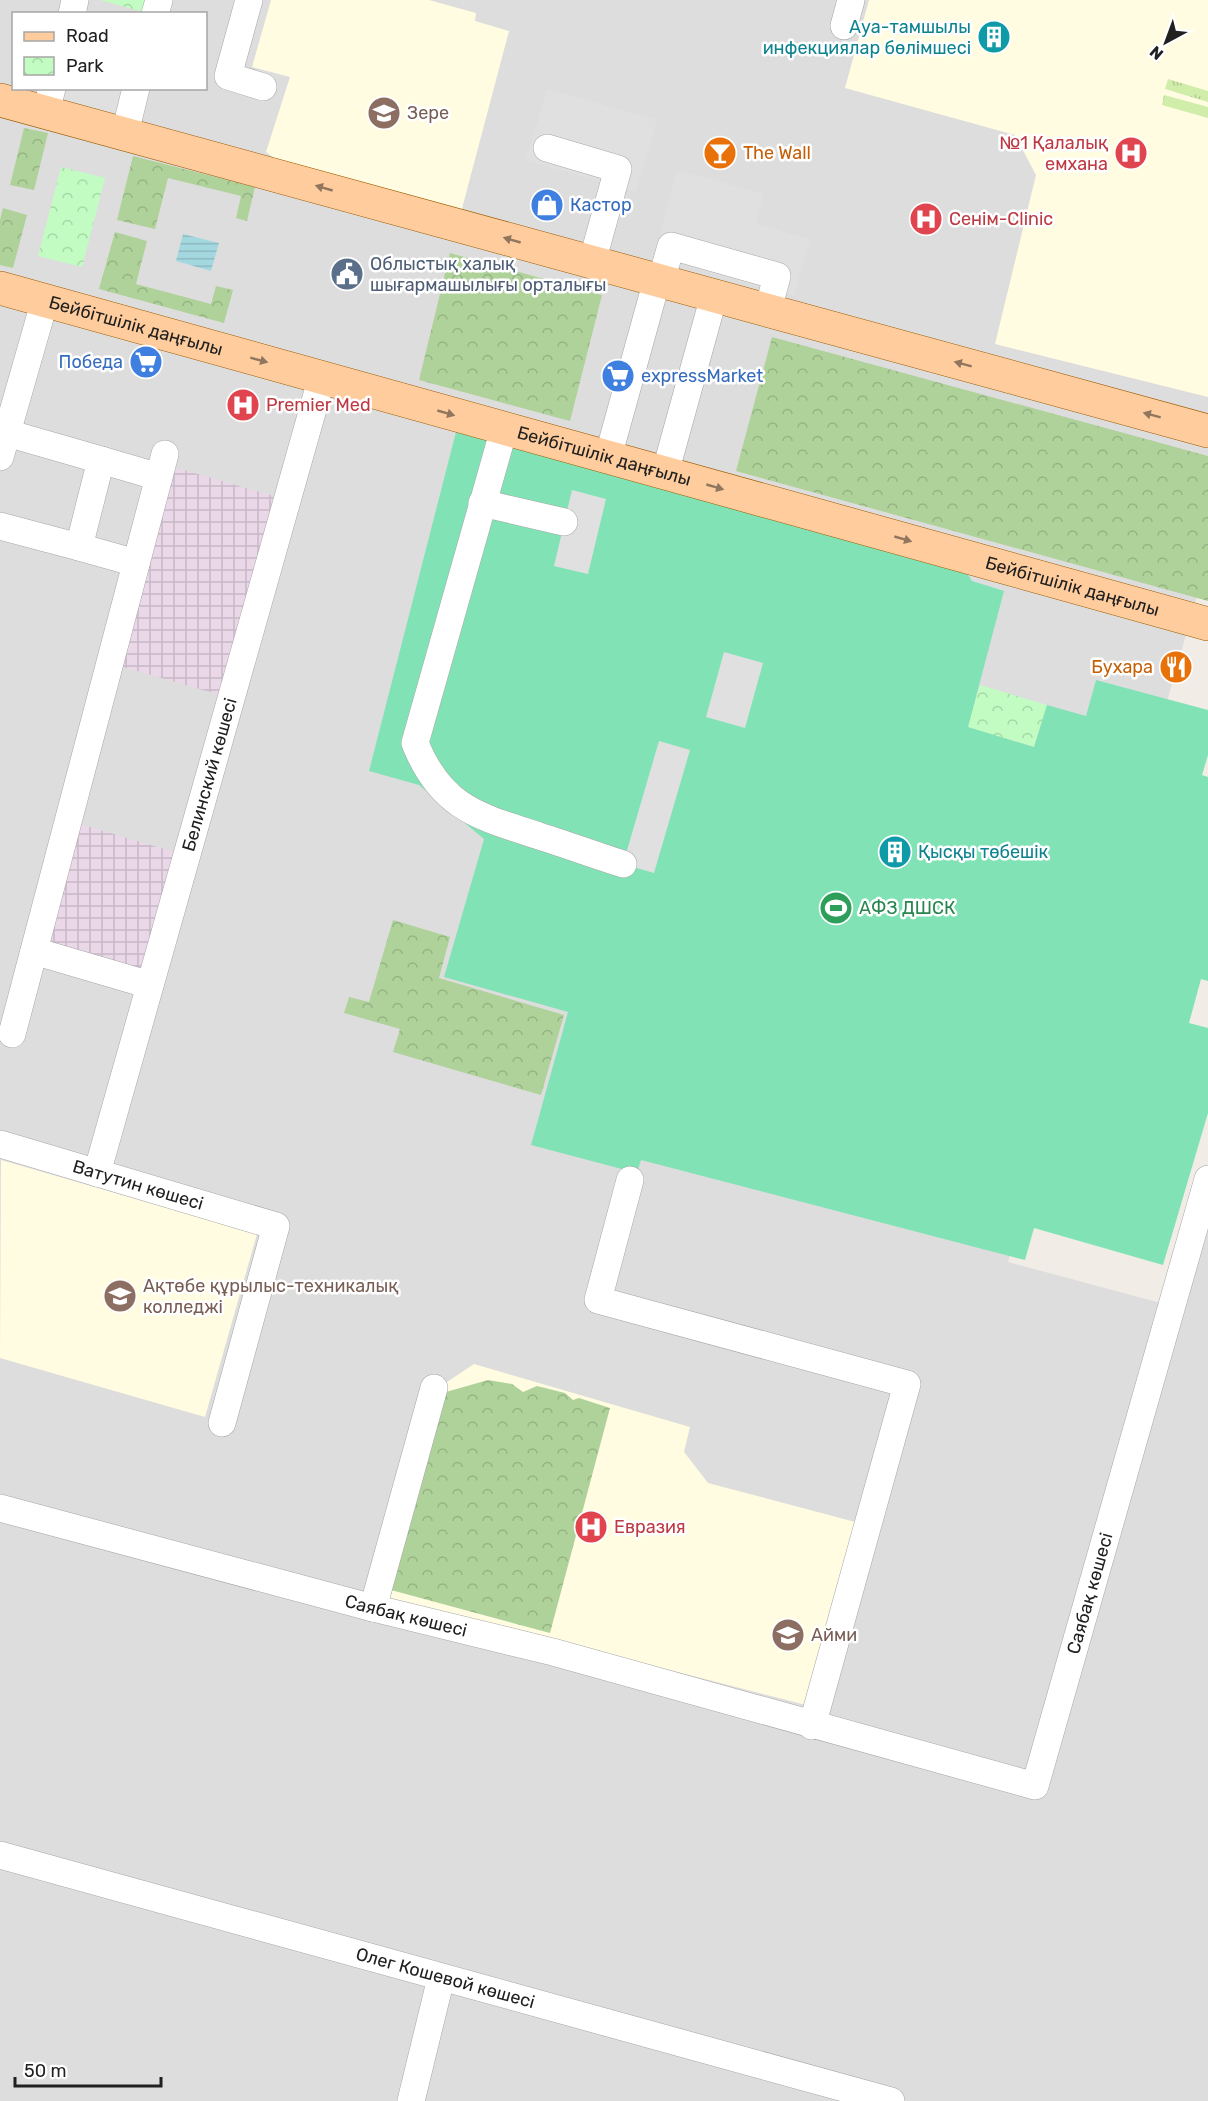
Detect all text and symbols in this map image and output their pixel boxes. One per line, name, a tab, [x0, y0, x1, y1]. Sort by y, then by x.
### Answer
legend	[12, 12, 207, 90]
north arrow	[1136, 12, 1196, 72]
place label: Ауа-тамшылы инфекциялар бөлімшесі	[763, 16, 971, 59]
building icon: Ауа-тамшылы инфекциялар бөлімшесі	[976, 19, 1012, 55]
text: Road	[66, 25, 109, 47]
text: N	[1146, 42, 1167, 64]
text: Park	[66, 55, 104, 77]
school or university icon: Зере	[366, 95, 402, 131]
place label: Зере	[407, 102, 449, 124]
place label: №1 Қалалық емхана	[999, 132, 1109, 175]
bar icon: The Wall	[702, 135, 738, 171]
hospital icon: №1 Қалалық емхана	[1113, 135, 1149, 171]
place label: The Wall	[743, 142, 811, 164]
one-way arrow	[315, 183, 333, 192]
shop icon: Кастор	[529, 187, 565, 223]
place label: Кастор	[570, 194, 632, 216]
hospital icon: Сенім-Clinic	[908, 201, 944, 237]
place label: Сенім-Clinic	[949, 208, 1053, 230]
one-way arrow	[503, 235, 521, 244]
place label: Облыстық халық шығармашылығы орталығы	[370, 253, 606, 296]
public building icon: Облыстық халық шығармашылығы орталығы	[329, 256, 365, 292]
street label: Бейбітшілік даңғылы	[46, 291, 225, 360]
supermarket icon: Победа	[128, 344, 164, 380]
place label: Победа	[59, 351, 123, 373]
one-way arrow	[250, 355, 268, 365]
supermarket icon: expressMarket	[600, 358, 636, 394]
one-way arrow	[954, 358, 973, 368]
place label: expressMarket	[641, 365, 763, 387]
hospital icon: Premier Med	[225, 387, 261, 423]
place label: Premier Med	[266, 394, 371, 416]
one-way arrow	[437, 408, 455, 418]
one-way arrow	[1142, 410, 1160, 419]
street label: Бейбітшілік даңғылы	[515, 421, 694, 491]
one-way arrow	[706, 483, 724, 492]
one-way arrow	[894, 535, 912, 544]
street label: Бейбітшілік даңғылы	[983, 552, 1162, 621]
restaurant icon: Бухара	[1158, 649, 1194, 685]
place label: Бухара	[1091, 656, 1153, 678]
street label: Белинский көшесі	[177, 695, 242, 854]
building icon: Қысқы төбешік	[877, 834, 913, 870]
place label: Қысқы төбешік	[918, 841, 1049, 863]
sports icon: АФЗ ДШСК	[818, 890, 854, 926]
place label: АФЗ ДШСК	[859, 897, 956, 919]
street label: Ватутин көшесі	[70, 1155, 206, 1215]
place label: Ақтөбе құрылыс-техникалық колледжі	[143, 1275, 399, 1318]
school or university icon: Ақтөбе құрылыс-техникалық колледжі	[102, 1278, 138, 1314]
hospital icon: Евразия	[573, 1509, 609, 1545]
place label: Евразия	[614, 1516, 686, 1538]
street label: Саябақ көшесі	[1062, 1530, 1118, 1657]
street label: Саябақ көшесі	[342, 1590, 469, 1642]
school or university icon: Айми	[770, 1617, 806, 1653]
place label: Айми	[811, 1624, 857, 1646]
street label: Олег Кошевой көшесі	[353, 1943, 537, 2013]
scale bar	[15, 2050, 160, 2088]
text: 50 m	[24, 2060, 67, 2082]

